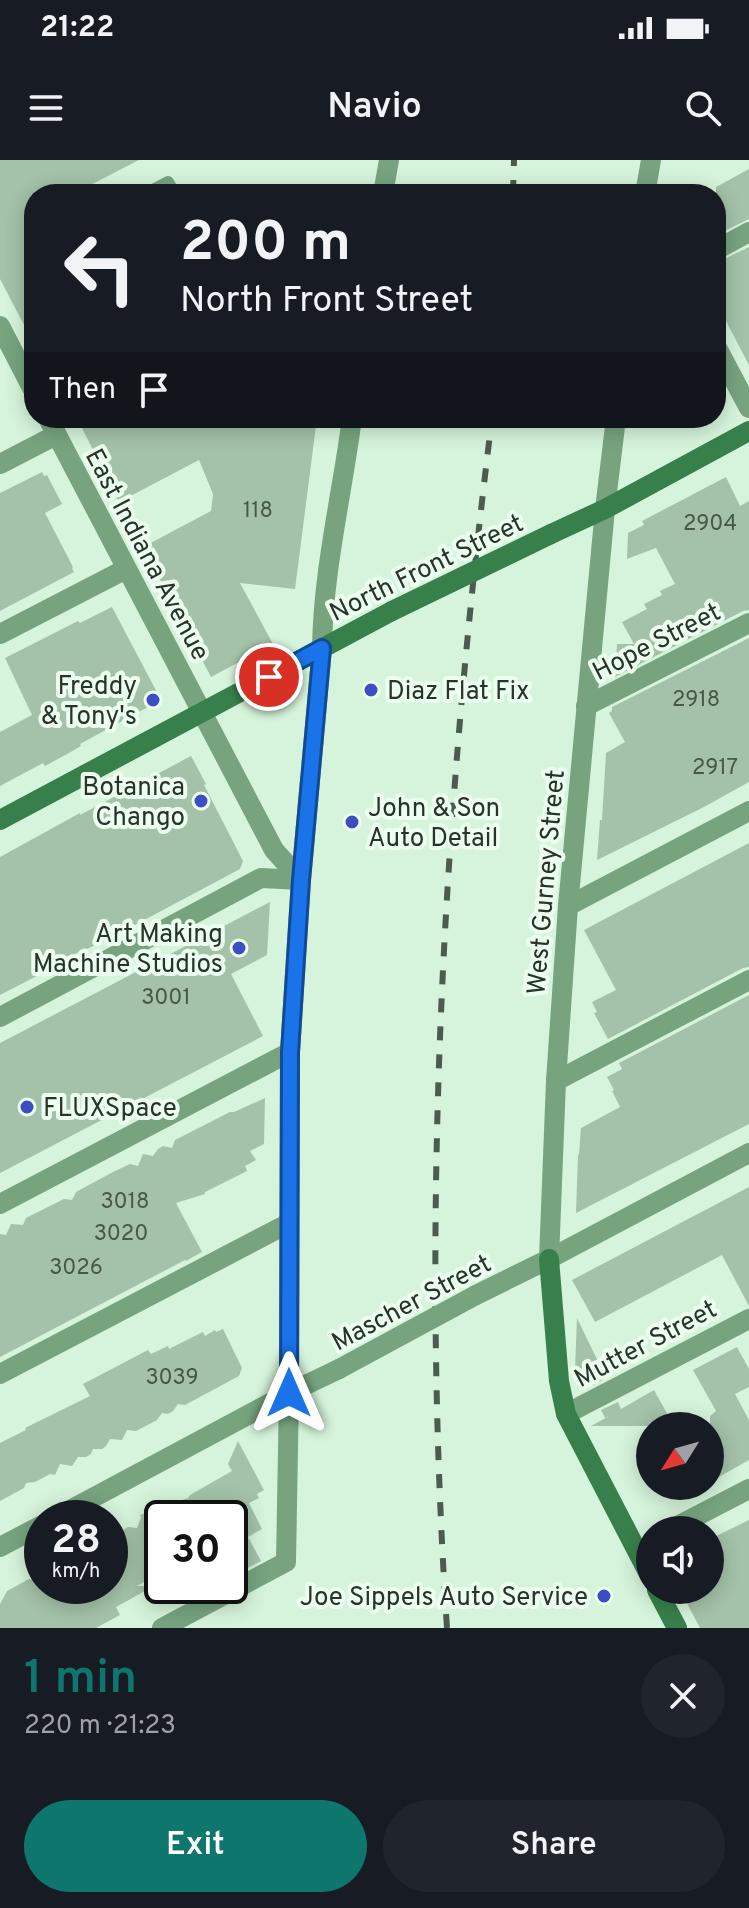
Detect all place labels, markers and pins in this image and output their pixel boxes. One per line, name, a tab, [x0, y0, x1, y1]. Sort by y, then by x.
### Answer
pin	[235, 643, 303, 711]
place label: Freddy & Tony's	[41, 671, 137, 734]
place label: Diaz Flat Fix	[387, 676, 530, 709]
marker: Diaz Flat Fix	[362, 681, 380, 699]
marker: Freddy & Tony's	[144, 691, 162, 709]
place label: Botanica Chango	[82, 772, 185, 835]
marker: Botanica Chango	[192, 792, 210, 810]
place label: John & Son Auto Detail	[368, 793, 500, 856]
marker: John & Son Auto Detail	[343, 813, 361, 831]
place label: Art Making Machine Studios	[33, 919, 223, 982]
marker: Art Making Machine Studios	[230, 939, 248, 957]
place label: FLUXSpace	[43, 1093, 177, 1126]
marker: FLUXSpace	[18, 1098, 36, 1116]
place label: Joe Sippels Auto Service	[300, 1582, 588, 1615]
marker: Joe Sippels Auto Service	[595, 1587, 613, 1605]

